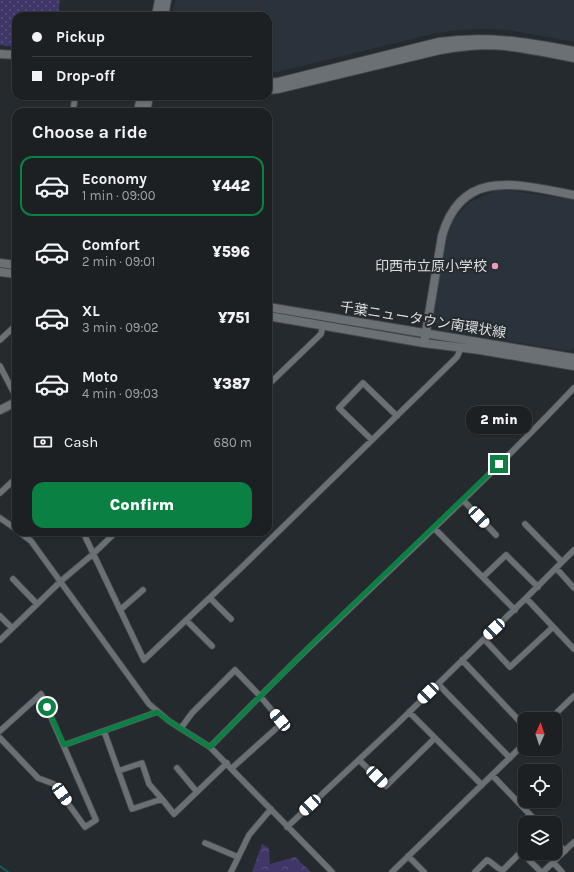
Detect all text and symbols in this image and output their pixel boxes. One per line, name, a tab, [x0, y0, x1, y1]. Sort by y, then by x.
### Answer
text: Pickup	[56, 28, 105, 46]
text: Drop-off	[56, 67, 115, 85]
text: Choose a ride	[32, 121, 147, 143]
icon: car	[34, 168, 70, 204]
text: Economy	[82, 170, 147, 188]
text: ¥442	[212, 177, 250, 195]
text: 1 min · 09:00	[82, 188, 155, 203]
icon: car	[34, 234, 70, 270]
text: Comfort	[82, 236, 140, 254]
text: ¥596	[212, 243, 250, 261]
text: 2 min · 09:01	[82, 254, 155, 269]
place label: 印西市立原小学校	[375, 258, 487, 275]
marker: 印西市立原小学校	[490, 261, 500, 271]
street label: 千葉ニュータウン南環状線	[339, 298, 507, 342]
icon: car	[34, 300, 70, 336]
text: XL	[82, 302, 100, 320]
text: ¥751	[218, 309, 250, 327]
text: 3 min · 09:02	[82, 320, 159, 335]
icon: car	[34, 366, 70, 402]
text: Moto	[82, 368, 118, 386]
text: ¥387	[213, 375, 250, 393]
text: 4 min · 09:03	[82, 386, 158, 401]
callout: 2 min	[466, 406, 532, 434]
text: 2 min	[480, 412, 518, 427]
icon: cash	[32, 431, 54, 453]
text: Cash	[64, 433, 98, 451]
text: 680 m	[214, 435, 252, 450]
route end	[490, 455, 508, 473]
button: Confirm	[32, 482, 252, 528]
car	[466, 504, 492, 530]
car	[481, 616, 507, 642]
car	[415, 680, 441, 706]
route start	[38, 698, 56, 716]
car	[268, 707, 292, 733]
north arrow	[518, 712, 562, 756]
map controls	[518, 712, 562, 860]
car	[364, 764, 390, 790]
button: locate	[518, 764, 562, 808]
car	[50, 781, 74, 807]
car	[297, 792, 323, 818]
button: layers	[518, 816, 562, 860]

